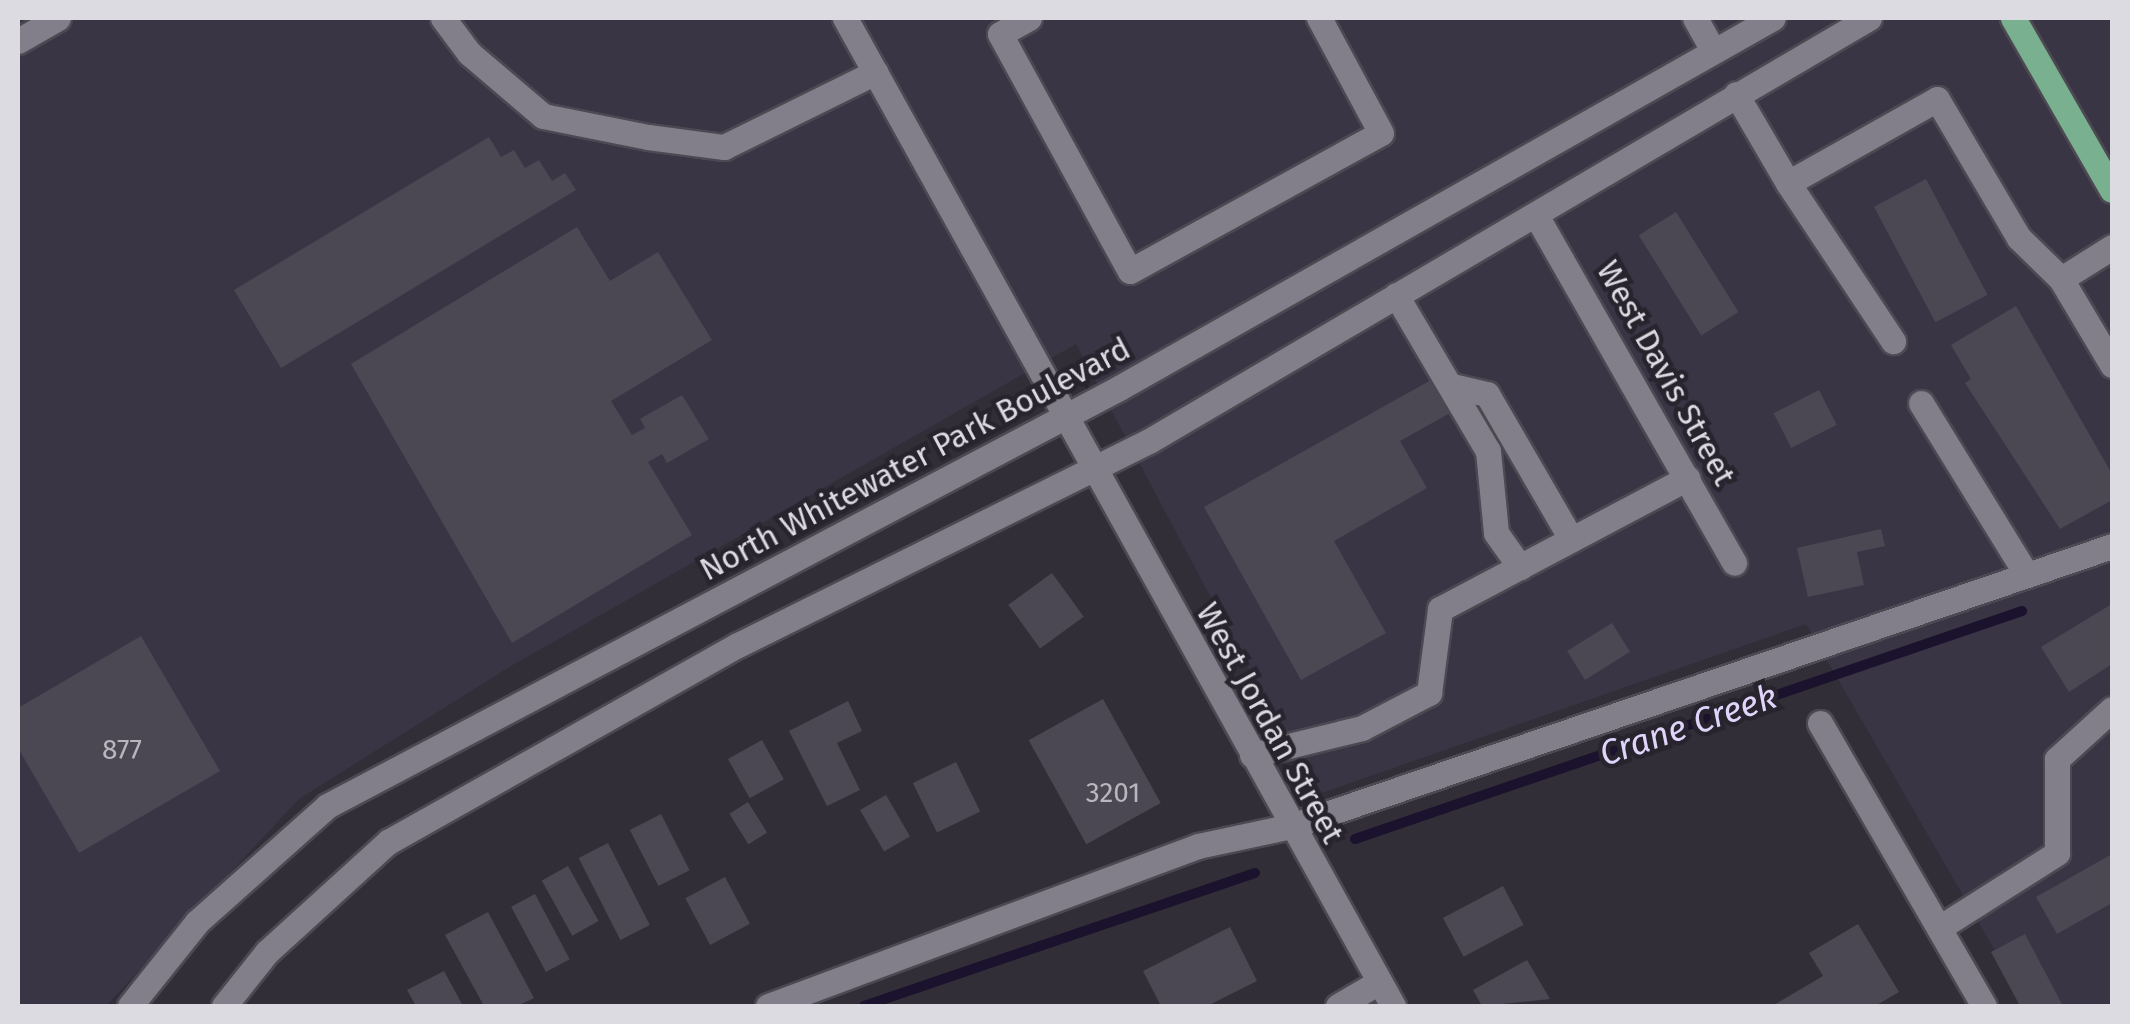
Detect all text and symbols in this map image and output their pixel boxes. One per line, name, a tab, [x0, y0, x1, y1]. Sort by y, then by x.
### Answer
street label: West Davis Street	[1588, 254, 1744, 492]
street label: North Whitewater Park Boulevard	[693, 329, 1137, 589]
street label: West Jordan Street	[1188, 596, 1352, 850]
water label: Crane Creek	[1594, 675, 1782, 775]
house number: 877	[102, 733, 142, 767]
house number: 3201	[1086, 776, 1140, 810]

